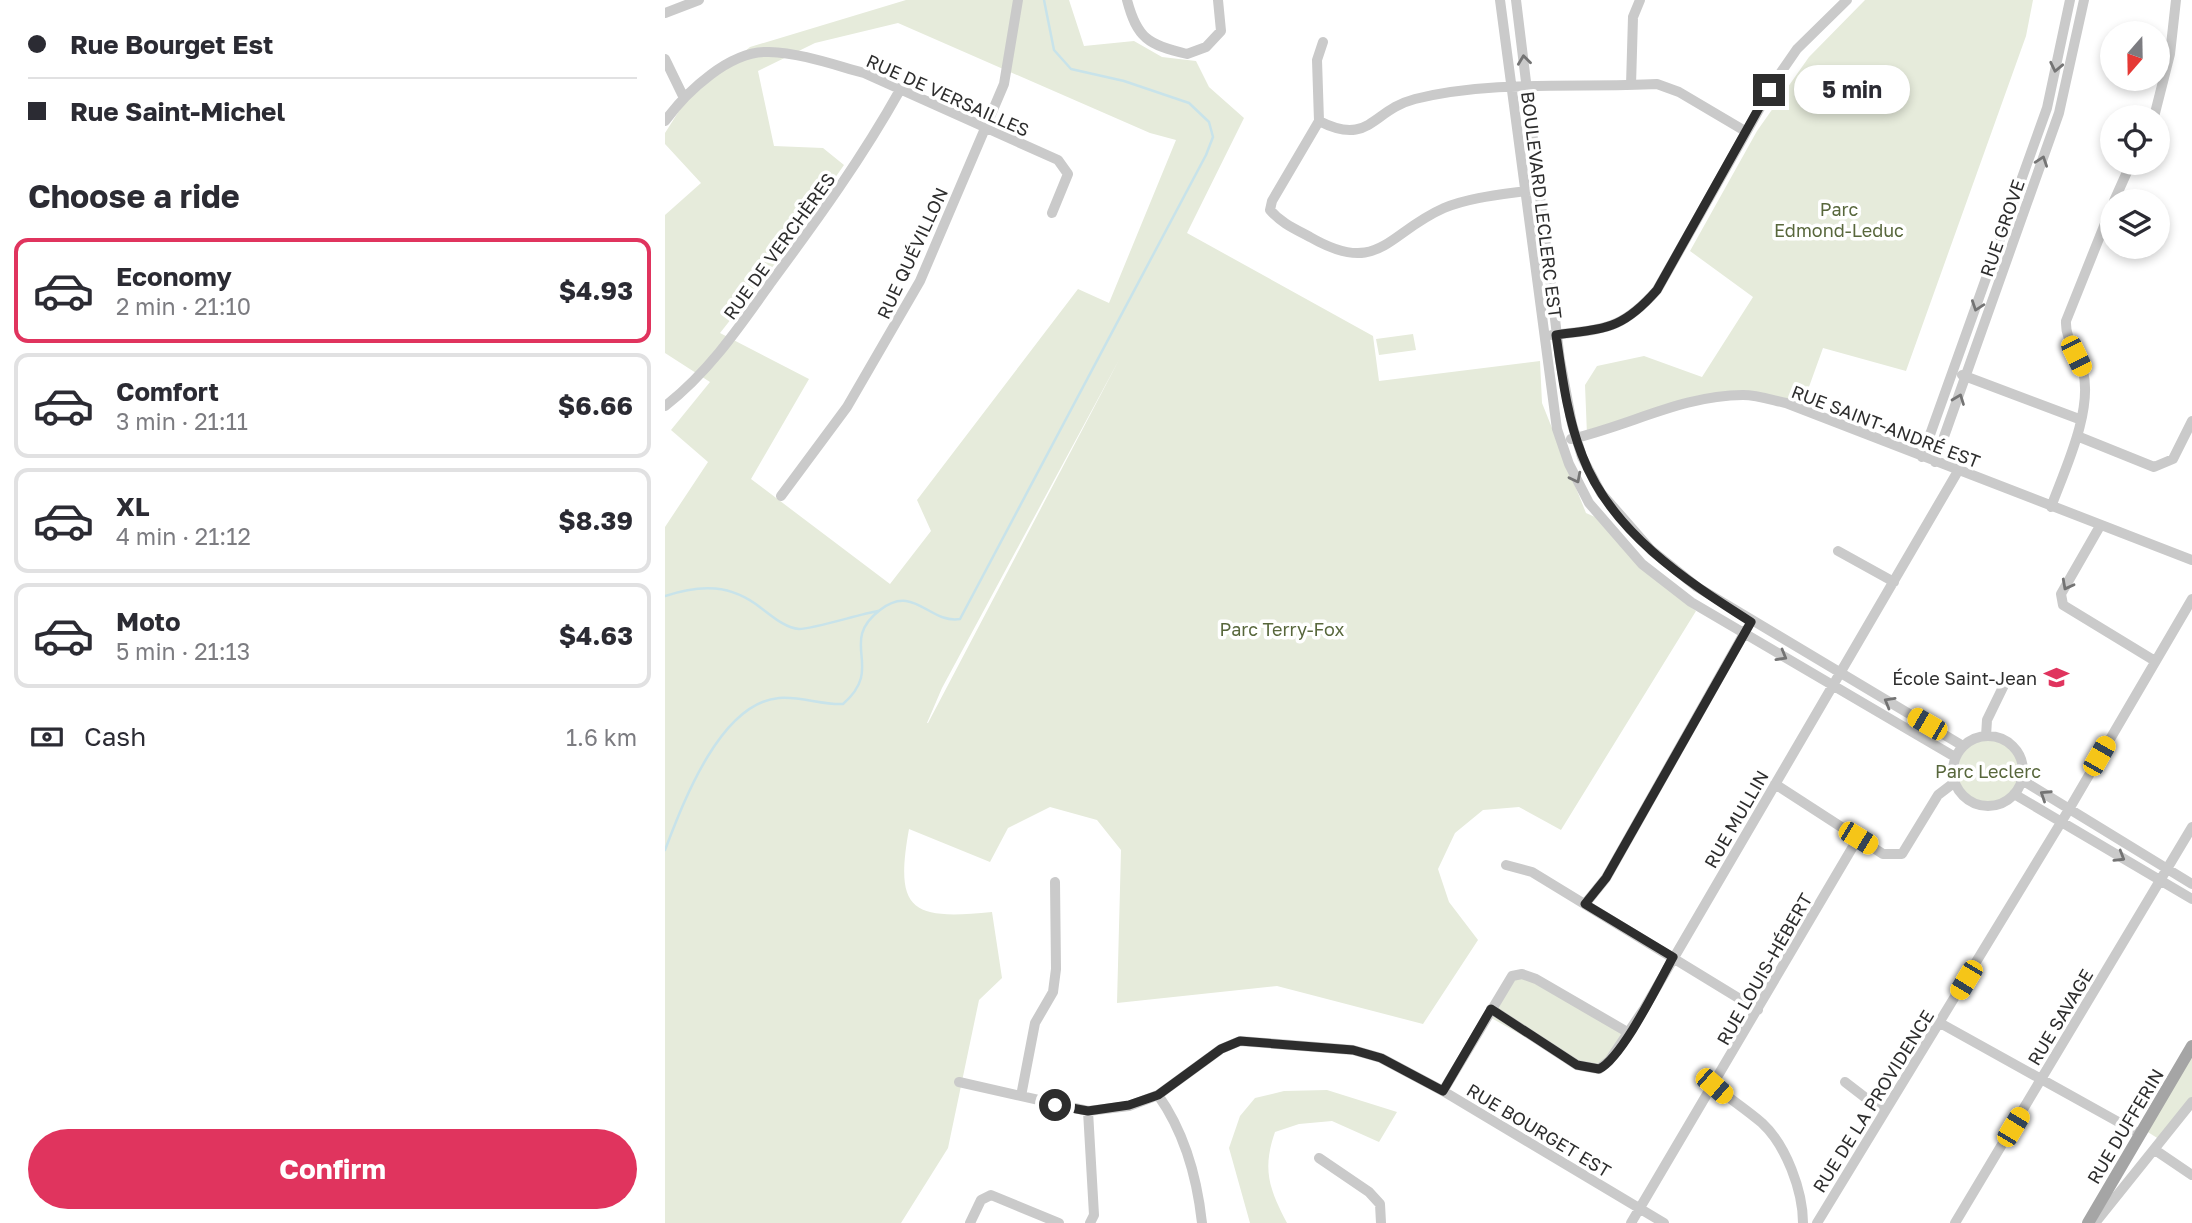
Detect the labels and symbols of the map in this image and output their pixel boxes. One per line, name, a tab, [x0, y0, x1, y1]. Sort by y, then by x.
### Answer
north arrow	[2100, 21, 2170, 91]
street label: RUE DE VERSAILLES	[863, 49, 1033, 141]
one-way arrow	[1517, 54, 1532, 66]
one-way arrow	[2050, 61, 2064, 73]
callout: 5 min	[1793, 66, 1909, 114]
route end	[1753, 74, 1785, 106]
street label: BOULEVARD LECLERC EST	[1517, 90, 1567, 320]
one-way arrow	[2034, 155, 2048, 167]
street label: RUE DE VERCHÈRES	[718, 168, 840, 324]
street label: RUE GROVE	[1975, 176, 2029, 280]
street label: RUE QUÉVILLON	[872, 184, 952, 322]
park label: Parc Edmond-Leduc	[1774, 198, 1904, 241]
one-way arrow	[1971, 299, 1985, 311]
car	[2058, 333, 2095, 379]
street label: RUE SAINT-ANDRÉ EST	[1789, 380, 1983, 472]
one-way arrow	[1951, 393, 1965, 405]
one-way arrow	[1568, 471, 1581, 483]
one-way arrow	[2061, 578, 2075, 590]
park label: Parc Terry-Fox	[1220, 618, 1345, 640]
one-way arrow	[1774, 648, 1787, 661]
school or university icon: École Saint-Jean	[2043, 664, 2071, 692]
place label: École Saint-Jean	[1892, 667, 2037, 689]
one-way arrow	[1884, 698, 1897, 711]
car	[1904, 704, 1951, 744]
car	[2080, 733, 2119, 779]
park label: Parc Leclerc	[1935, 760, 2041, 782]
street label: RUE MULLIN	[1699, 766, 1773, 872]
one-way arrow	[2040, 791, 2053, 804]
car	[1835, 818, 1882, 858]
one-way arrow	[2112, 848, 2125, 861]
street label: RUE LOUIS-HÉBERT	[1712, 889, 1816, 1049]
car	[1947, 957, 1986, 1003]
street label: RUE SAVAGE	[2023, 965, 2097, 1069]
street label: RUE DE LA PROVIDENCE	[1808, 1006, 1938, 1196]
car	[1692, 1064, 1737, 1108]
street label: RUE DUFFERIN	[2082, 1064, 2168, 1188]
street label: RUE BOURGET EST	[1463, 1078, 1615, 1182]
route start	[1039, 1089, 1071, 1121]
car	[1994, 1104, 2033, 1150]

